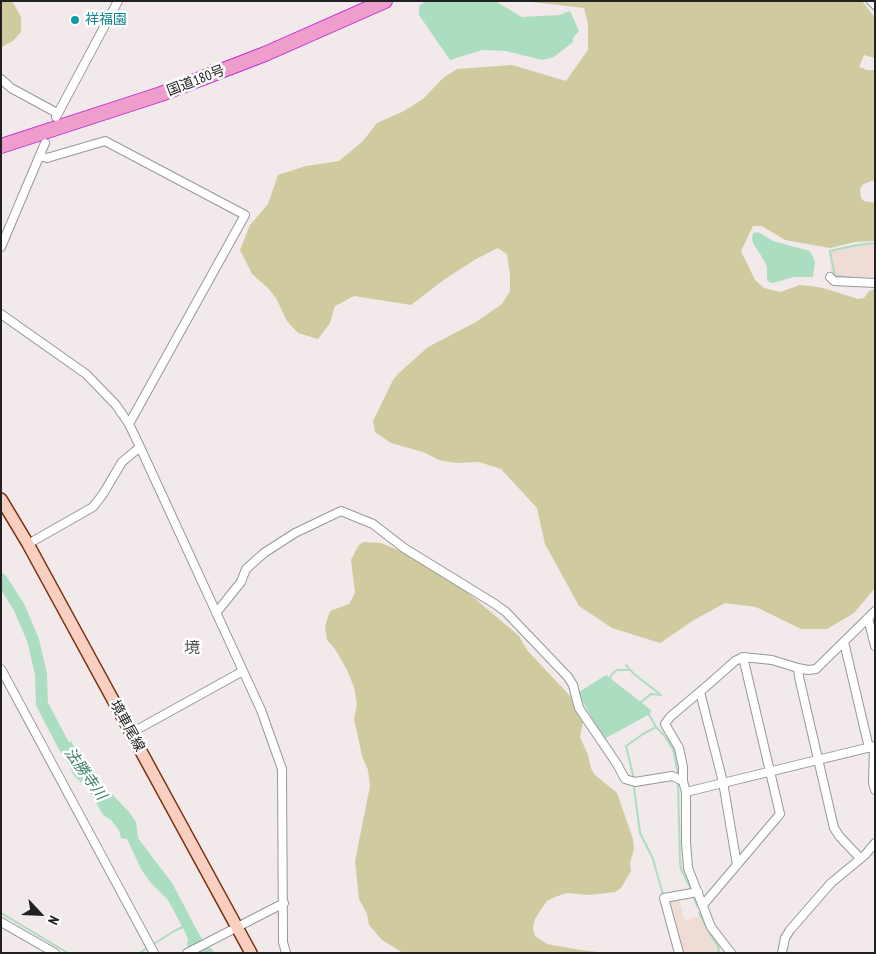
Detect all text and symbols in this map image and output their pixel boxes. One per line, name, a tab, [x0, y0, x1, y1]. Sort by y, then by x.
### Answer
place label: 祥福園	[85, 12, 127, 28]
marker: 祥福園	[69, 14, 81, 26]
street label: 国道180号	[165, 62, 227, 100]
district label: 境	[184, 638, 200, 658]
street label: 境車尾線	[106, 697, 148, 755]
water label: 法勝寺川	[60, 744, 110, 804]
north arrow	[15, 889, 65, 939]
text: N	[44, 913, 63, 928]

